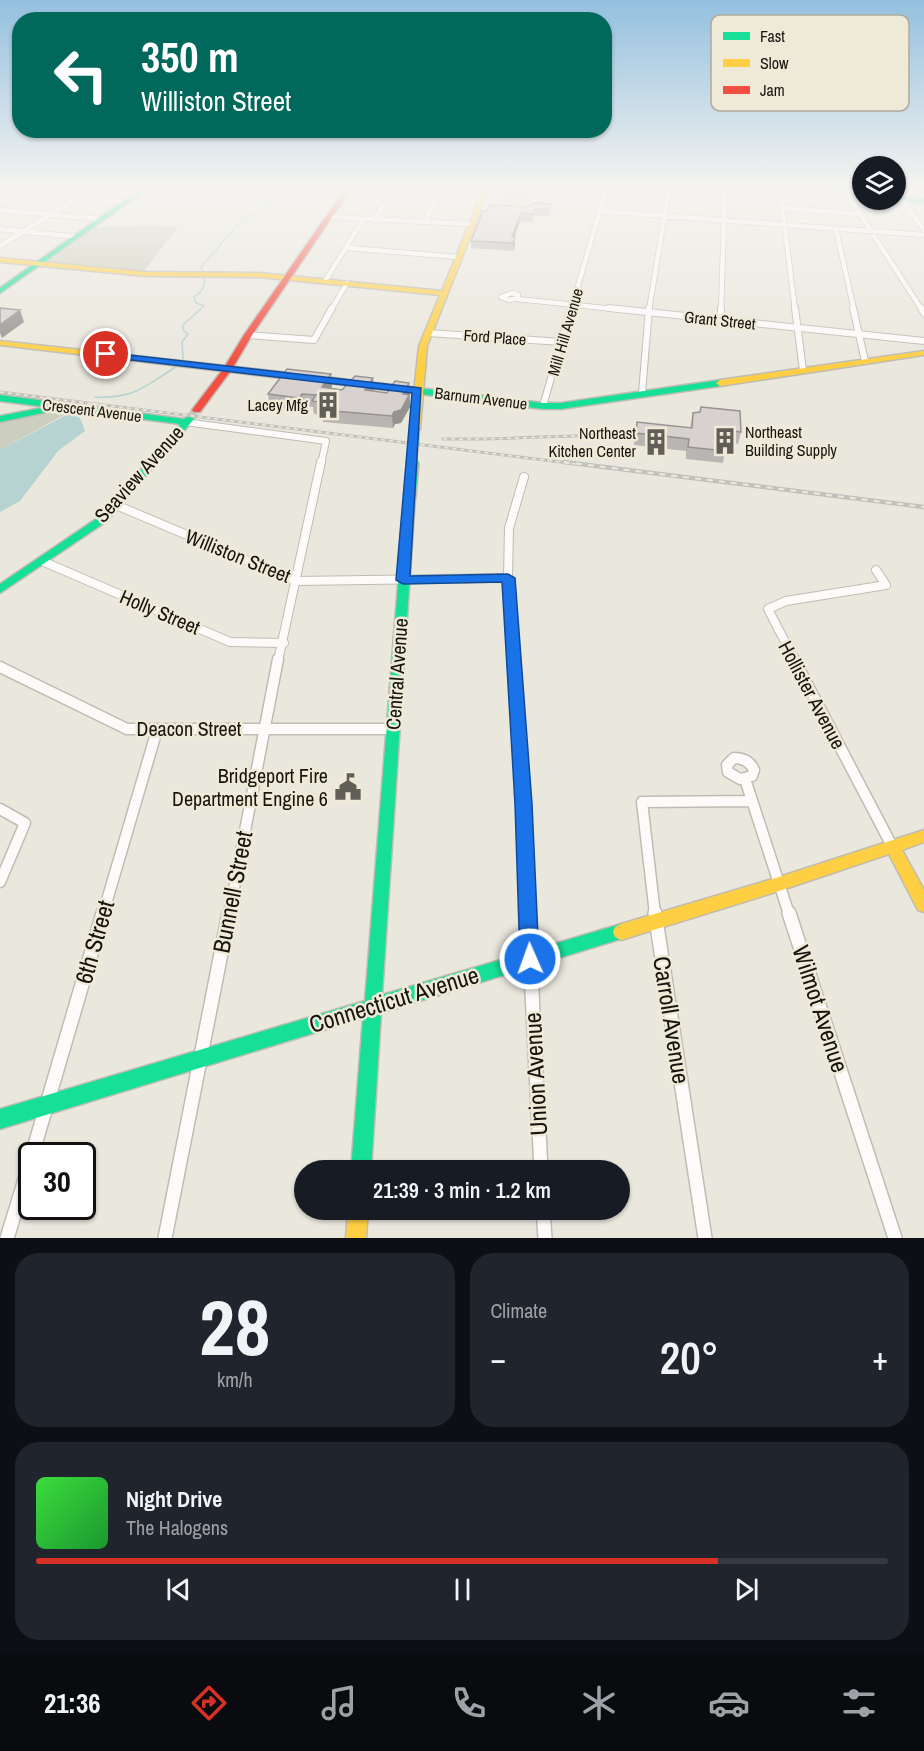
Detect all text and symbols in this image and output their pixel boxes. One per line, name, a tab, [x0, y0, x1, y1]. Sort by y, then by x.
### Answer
legend	[711, 15, 909, 111]
text: Fast	[760, 25, 785, 47]
text: 350 m	[141, 29, 239, 85]
icon: left	[42, 36, 120, 114]
text: Slow	[760, 52, 789, 74]
text: Jam	[760, 79, 785, 101]
text: Williston Street	[141, 83, 291, 119]
map controls	[852, 156, 906, 210]
button: layers	[852, 156, 906, 210]
street label: Mill Hill Avenue	[542, 286, 588, 378]
street label: Grant Street	[683, 305, 757, 335]
street label: Ford Place	[463, 324, 527, 350]
pin	[80, 328, 131, 379]
icon: arrive	[89, 337, 122, 370]
street label: Barnum Avenue	[433, 381, 529, 415]
building icon: Lacey Mfg	[313, 390, 343, 420]
street label: Crescent Avenue	[41, 393, 143, 427]
place label: Lacey Mfg	[247, 394, 309, 416]
street label: Seaview Avenue	[88, 419, 189, 528]
place label: Northeast Building Supply	[745, 421, 837, 461]
place label: Northeast Kitchen Center	[548, 422, 637, 462]
building icon: Northeast Building Supply	[710, 426, 740, 456]
building icon: Northeast Kitchen Center	[641, 427, 671, 457]
street label: Williston Street	[182, 522, 295, 589]
street label: Holly Street	[116, 583, 205, 641]
street label: Central Avenue	[379, 617, 414, 731]
street label: Hollister Avenue	[773, 636, 852, 754]
street label: Deacon Street	[137, 715, 242, 742]
place label: Bridgeport Fire Department Engine 6	[172, 762, 328, 812]
public building icon: Bridgeport Fire Department Engine 6	[333, 772, 363, 802]
street label: Bunnell Street	[205, 828, 260, 956]
street label: 6th Street	[67, 896, 121, 987]
position arrow	[498, 927, 562, 991]
street label: Wilmot Avenue	[785, 941, 857, 1076]
street label: Carroll Avenue	[646, 954, 698, 1086]
street label: Connecticut Avenue	[305, 958, 482, 1040]
street label: Union Avenue	[516, 1012, 554, 1136]
speed limit sign: 30	[18, 1142, 96, 1220]
text: 21:39 · 3 min · 1.2 km	[373, 1175, 551, 1205]
text: 28	[199, 1274, 270, 1379]
text: Climate	[491, 1297, 547, 1324]
text: 20°	[660, 1327, 719, 1388]
text: −	[491, 1336, 506, 1380]
text: +	[872, 1336, 888, 1380]
text: km/h	[217, 1366, 253, 1393]
text: Night Drive	[126, 1484, 222, 1514]
text: The Halogens	[126, 1514, 228, 1541]
icon: previous	[162, 1573, 195, 1606]
icon: pause	[446, 1573, 479, 1606]
icon: next	[730, 1573, 763, 1606]
icon: directions	[188, 1682, 230, 1724]
icon: music	[318, 1682, 360, 1724]
icon: phone	[448, 1682, 490, 1724]
icon: climate	[578, 1682, 620, 1724]
icon: car	[708, 1682, 750, 1724]
icon: filters	[838, 1682, 880, 1724]
text: 21:36	[44, 1685, 101, 1721]

